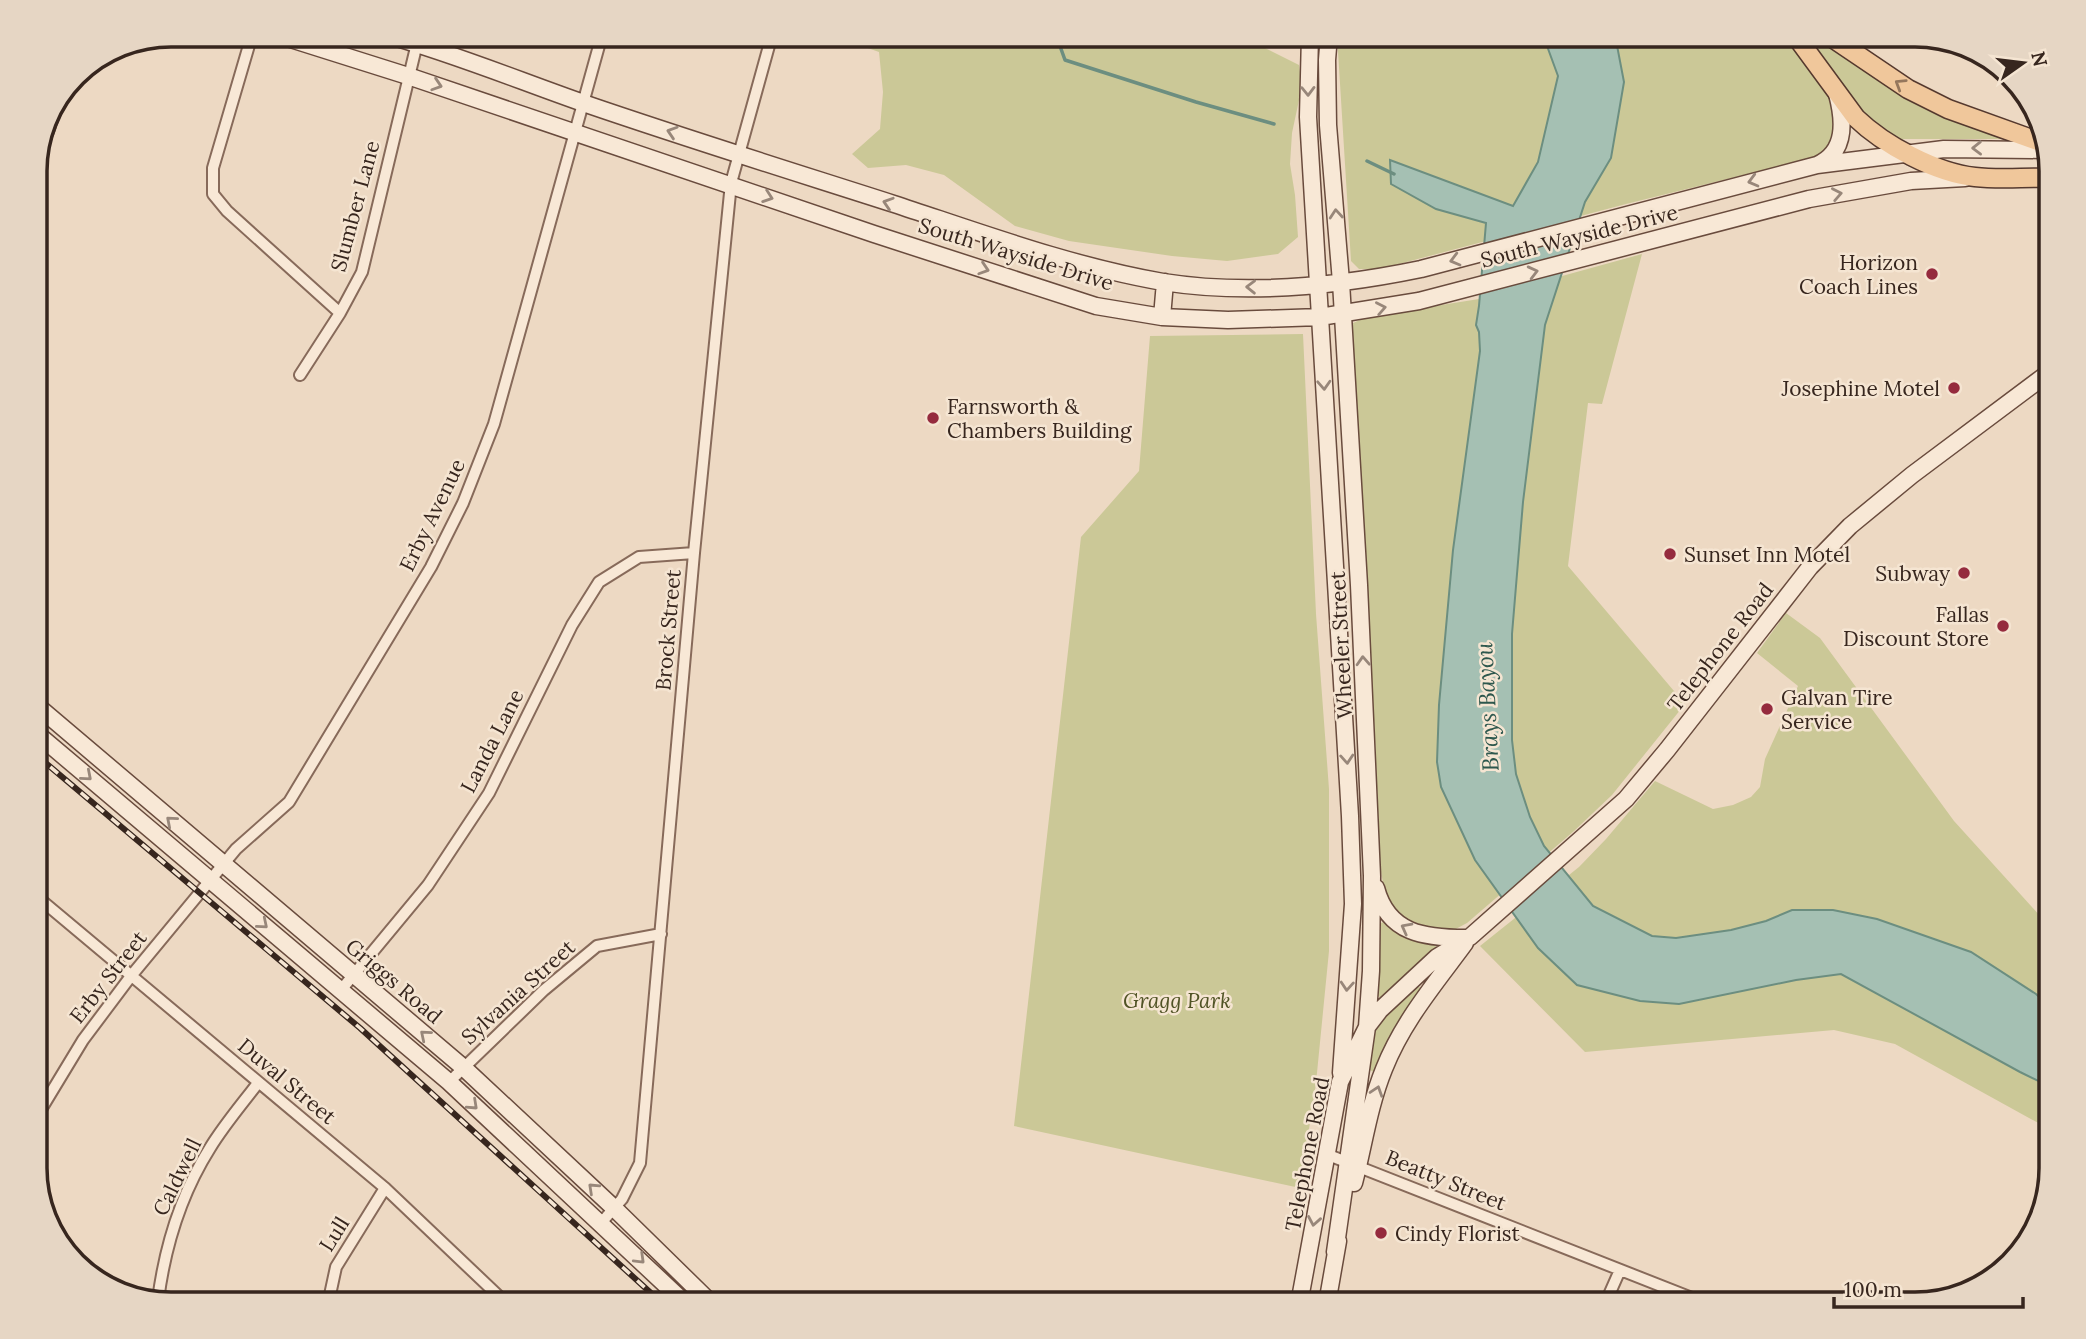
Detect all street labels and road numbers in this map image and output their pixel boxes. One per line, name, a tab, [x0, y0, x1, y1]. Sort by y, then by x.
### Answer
street label: Slumber Lane	[325, 137, 385, 275]
street label: South Wayside Drive	[1478, 198, 1680, 274]
street label: South Wayside Drive	[915, 212, 1117, 296]
street label: Erby Avenue	[393, 454, 471, 576]
street label: Brock Street	[649, 567, 687, 692]
street label: Wheeler Street	[1324, 570, 1358, 720]
street label: Telephone Road	[1661, 577, 1779, 717]
street label: Landa Lane	[454, 685, 530, 797]
street label: Erby Street	[63, 925, 153, 1029]
street label: Griggs Road	[340, 933, 448, 1029]
street label: Sylvania Street	[455, 933, 581, 1050]
street label: Duval Street	[232, 1032, 342, 1130]
street label: Telephone Road	[1279, 1075, 1335, 1233]
street label: Caldwell	[147, 1134, 207, 1220]
street label: Beatty Street	[1382, 1144, 1511, 1217]
street label: Lull	[313, 1212, 355, 1256]

